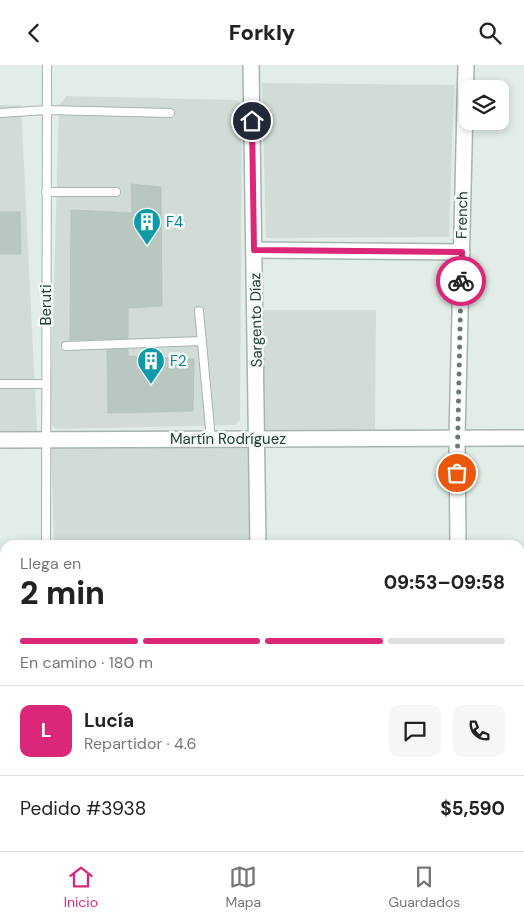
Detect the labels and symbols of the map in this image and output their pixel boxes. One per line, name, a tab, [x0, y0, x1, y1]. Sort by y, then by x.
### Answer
pin	[231, 100, 273, 142]
street label: French	[452, 191, 472, 239]
building icon: F4	[132, 207, 162, 246]
place label: F4	[166, 212, 183, 232]
courier	[436, 256, 486, 306]
street label: Sargento Díaz	[245, 272, 267, 368]
street label: Beruti	[36, 284, 56, 326]
building icon: F2	[136, 346, 166, 385]
place label: F2	[170, 351, 187, 371]
street label: Martín Rodríguez	[170, 429, 286, 449]
pin	[436, 452, 478, 494]

